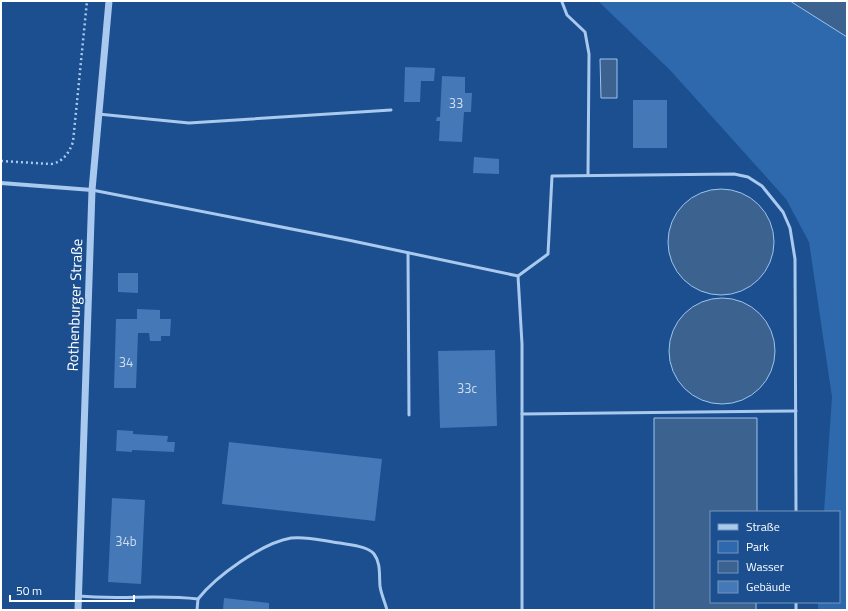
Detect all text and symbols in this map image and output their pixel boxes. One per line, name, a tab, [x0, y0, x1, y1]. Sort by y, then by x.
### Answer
house number: 33	[449, 93, 463, 113]
street label: Rothenburger Straße	[61, 238, 88, 372]
house number: 34	[119, 352, 133, 372]
house number: 33c	[457, 378, 477, 398]
legend	[710, 511, 840, 603]
text: Straße	[746, 517, 780, 536]
house number: 34b	[115, 531, 137, 551]
text: Park	[746, 537, 769, 556]
text: Wasser	[746, 557, 784, 576]
scale bar	[10, 577, 134, 603]
text: Gebäude	[746, 577, 791, 596]
text: 50 m	[16, 581, 42, 600]

